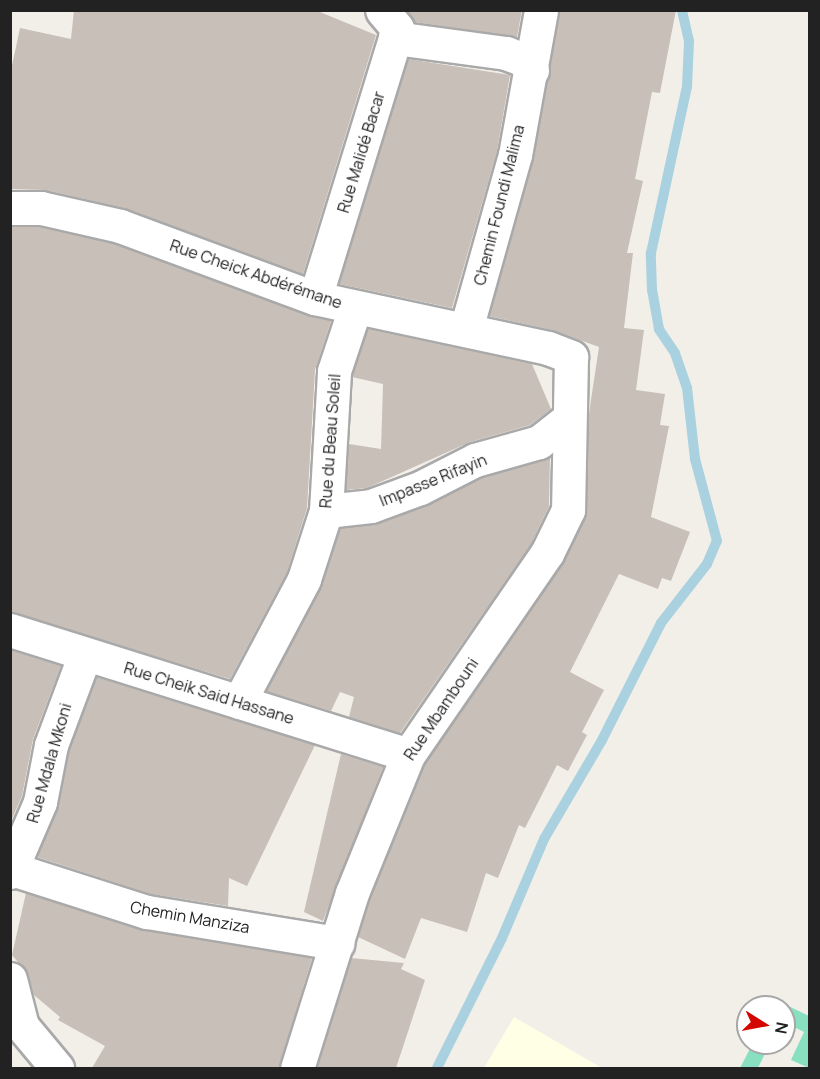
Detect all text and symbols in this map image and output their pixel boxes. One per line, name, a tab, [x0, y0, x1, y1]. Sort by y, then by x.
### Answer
street label: Rue Malidé Bacar	[333, 89, 389, 215]
street label: Chemin Foundi Malima	[470, 123, 528, 287]
street label: Rue Cheick Abdérémane	[167, 235, 345, 313]
street label: Rue du Beau Soleil	[316, 373, 344, 509]
street label: Impasse Rifayin	[376, 450, 490, 510]
street label: Rue Mbambouni	[400, 654, 482, 764]
street label: Rue Cheik Said Hassane	[122, 658, 296, 728]
street label: Rue Mdala Mkoni	[23, 701, 75, 825]
street label: Chemin Manziza	[129, 897, 251, 937]
north arrow	[736, 995, 796, 1055]
text: N	[770, 1020, 794, 1036]

